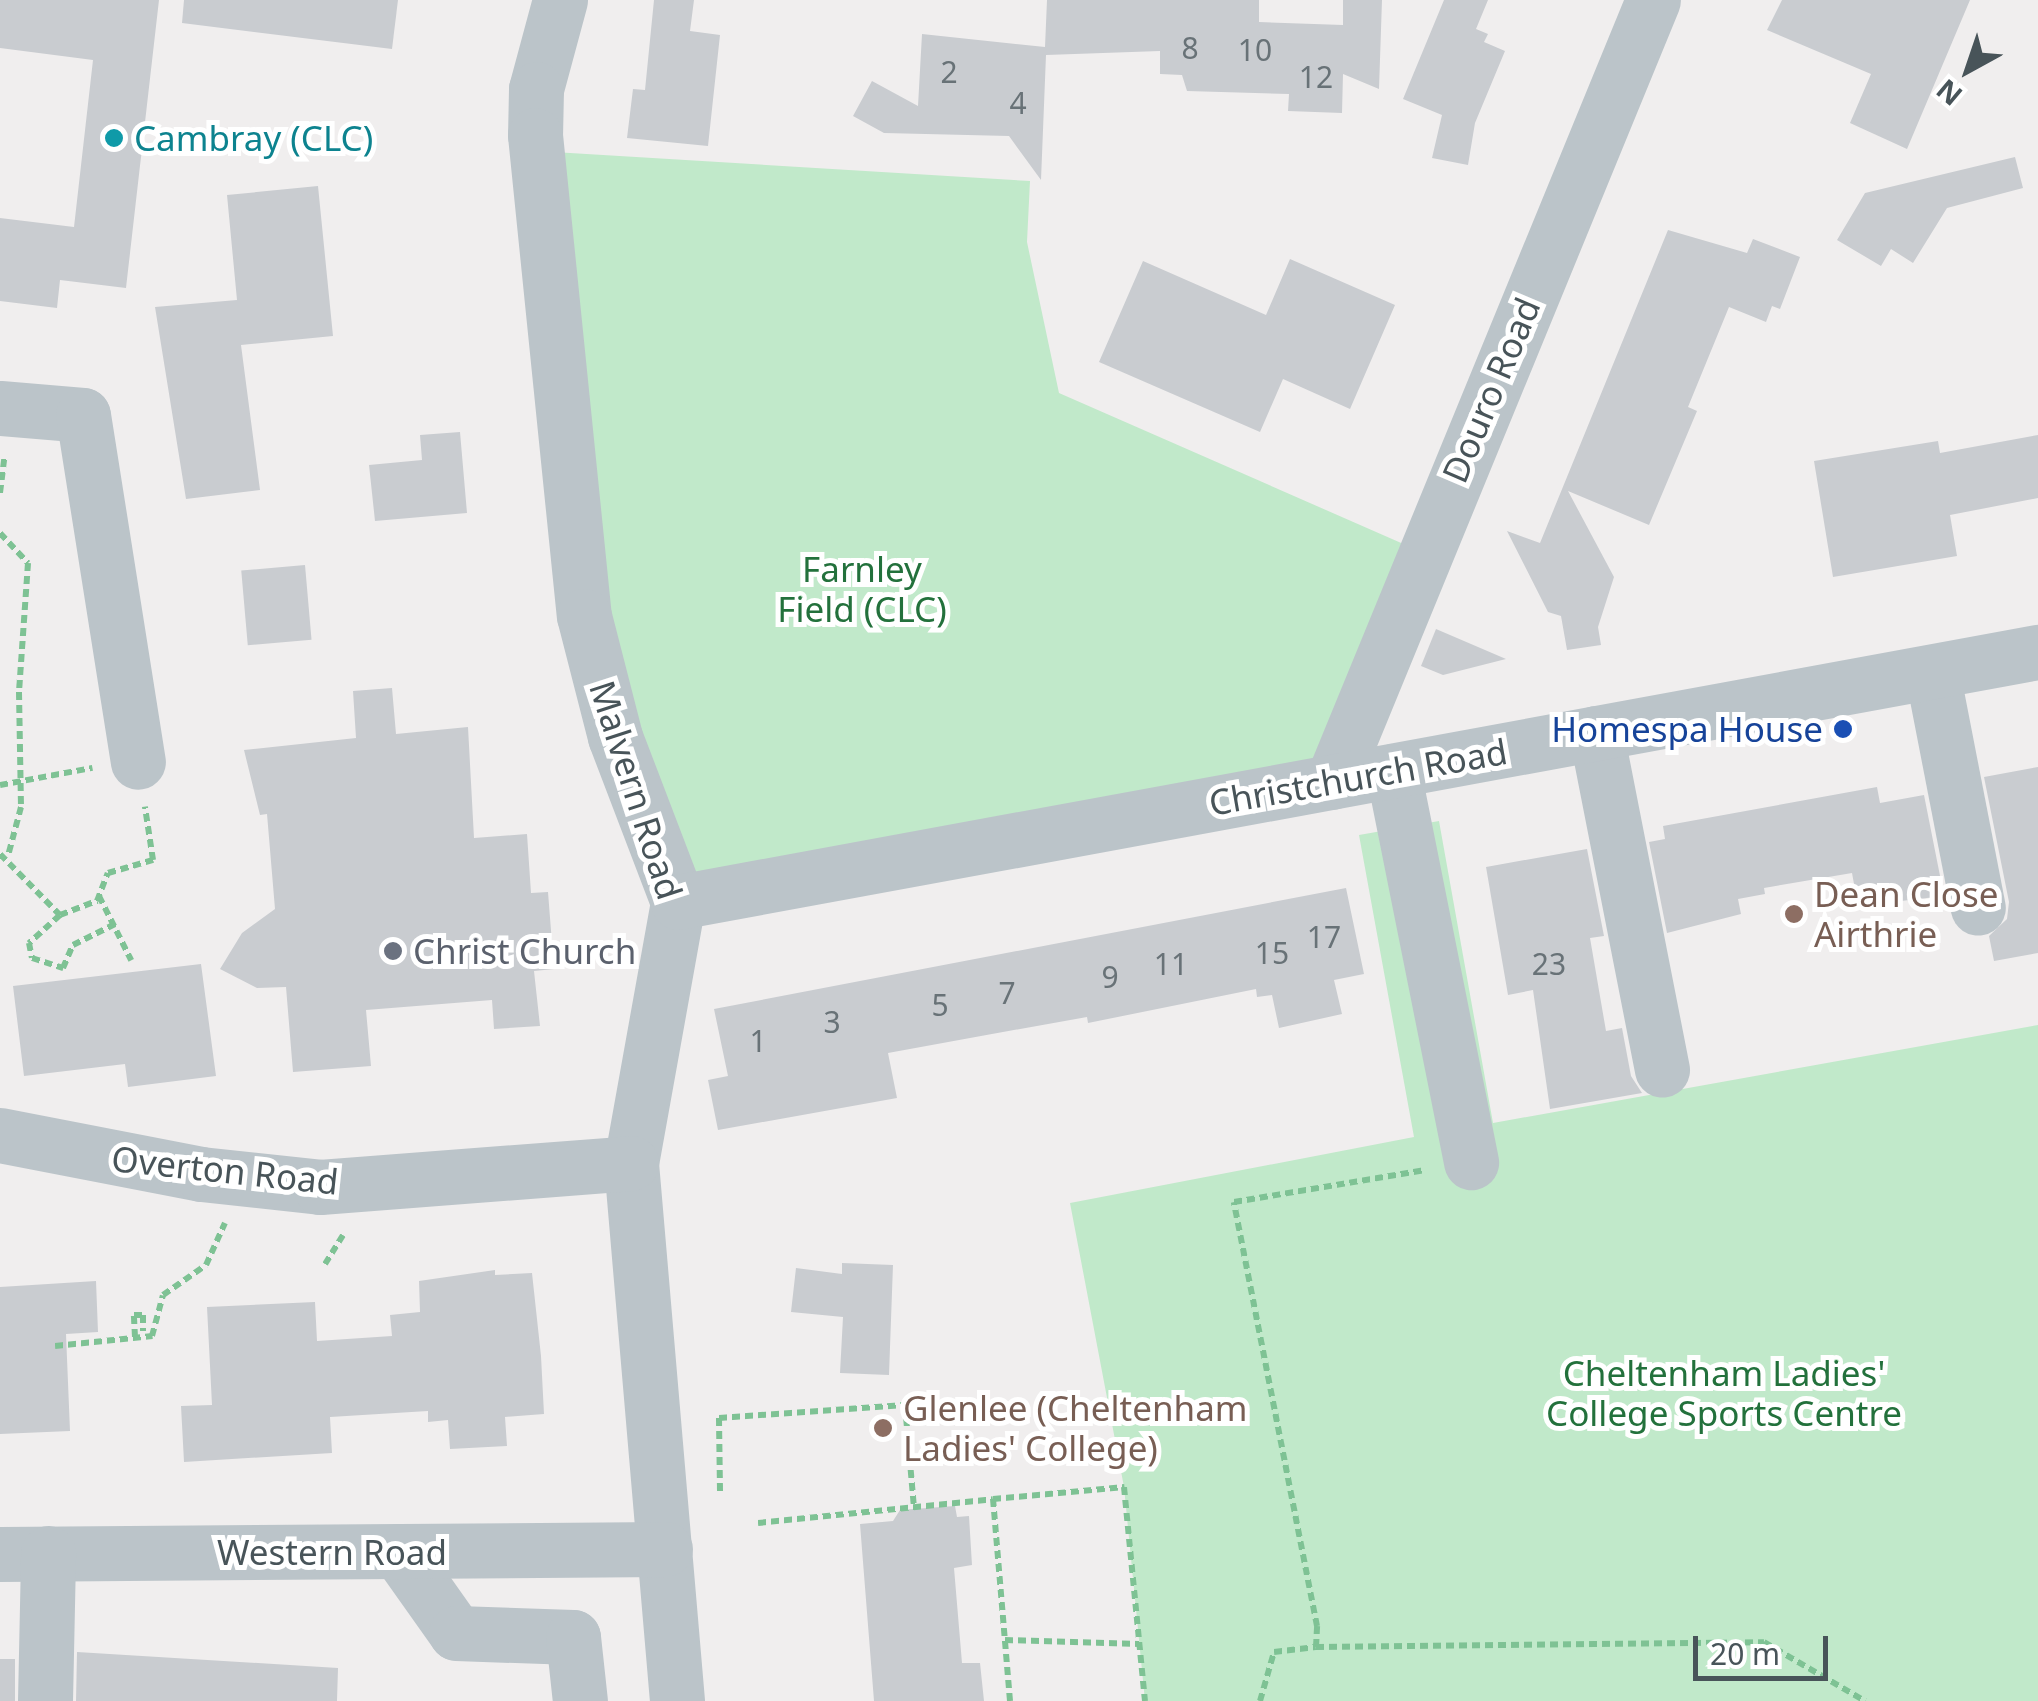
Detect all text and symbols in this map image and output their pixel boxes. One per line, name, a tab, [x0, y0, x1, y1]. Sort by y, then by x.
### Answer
north arrow	[1918, 20, 2018, 120]
house number: 8	[1181, 30, 1199, 66]
house number: 10	[1238, 32, 1272, 68]
house number: 2	[940, 54, 958, 90]
house number: 12	[1299, 59, 1333, 95]
text: N	[1928, 71, 1970, 115]
house number: 4	[1009, 85, 1027, 121]
place label: Cambray (CLC)	[134, 117, 373, 159]
marker: Cambray (CLC)	[103, 127, 125, 149]
street label: Douro Road	[1433, 291, 1549, 489]
park label: Farnley Field (CLC)	[777, 548, 947, 630]
street label: Malvern Road	[581, 675, 691, 905]
place label: Homespa House	[1551, 708, 1823, 750]
marker: Homespa House	[1832, 718, 1854, 740]
street label: Christchurch Road	[1206, 730, 1510, 824]
place label: Dean Close Airthrie	[1814, 873, 1998, 955]
marker: Dean Close Airthrie	[1783, 903, 1805, 925]
house number: 17	[1307, 919, 1341, 955]
place label: Christ Church	[413, 930, 636, 972]
house number: 15	[1255, 935, 1289, 971]
marker: Christ Church	[382, 940, 404, 962]
house number: 11	[1154, 946, 1188, 982]
house number: 23	[1532, 946, 1566, 982]
house number: 9	[1101, 959, 1119, 995]
house number: 7	[998, 975, 1016, 1011]
house number: 5	[931, 987, 949, 1023]
house number: 3	[823, 1004, 841, 1040]
house number: 1	[749, 1023, 767, 1059]
street label: Overton Road	[109, 1137, 341, 1203]
park label: Cheltenham Ladies' College Sports Centre	[1546, 1352, 1902, 1434]
place label: Glenlee (Cheltenham Ladies' College)	[903, 1387, 1248, 1469]
marker: Glenlee (Cheltenham Ladies' College)	[872, 1417, 894, 1439]
street label: Western Road	[217, 1531, 447, 1573]
scale bar	[1698, 1616, 1833, 1678]
text: 20 m	[1710, 1633, 1780, 1674]

